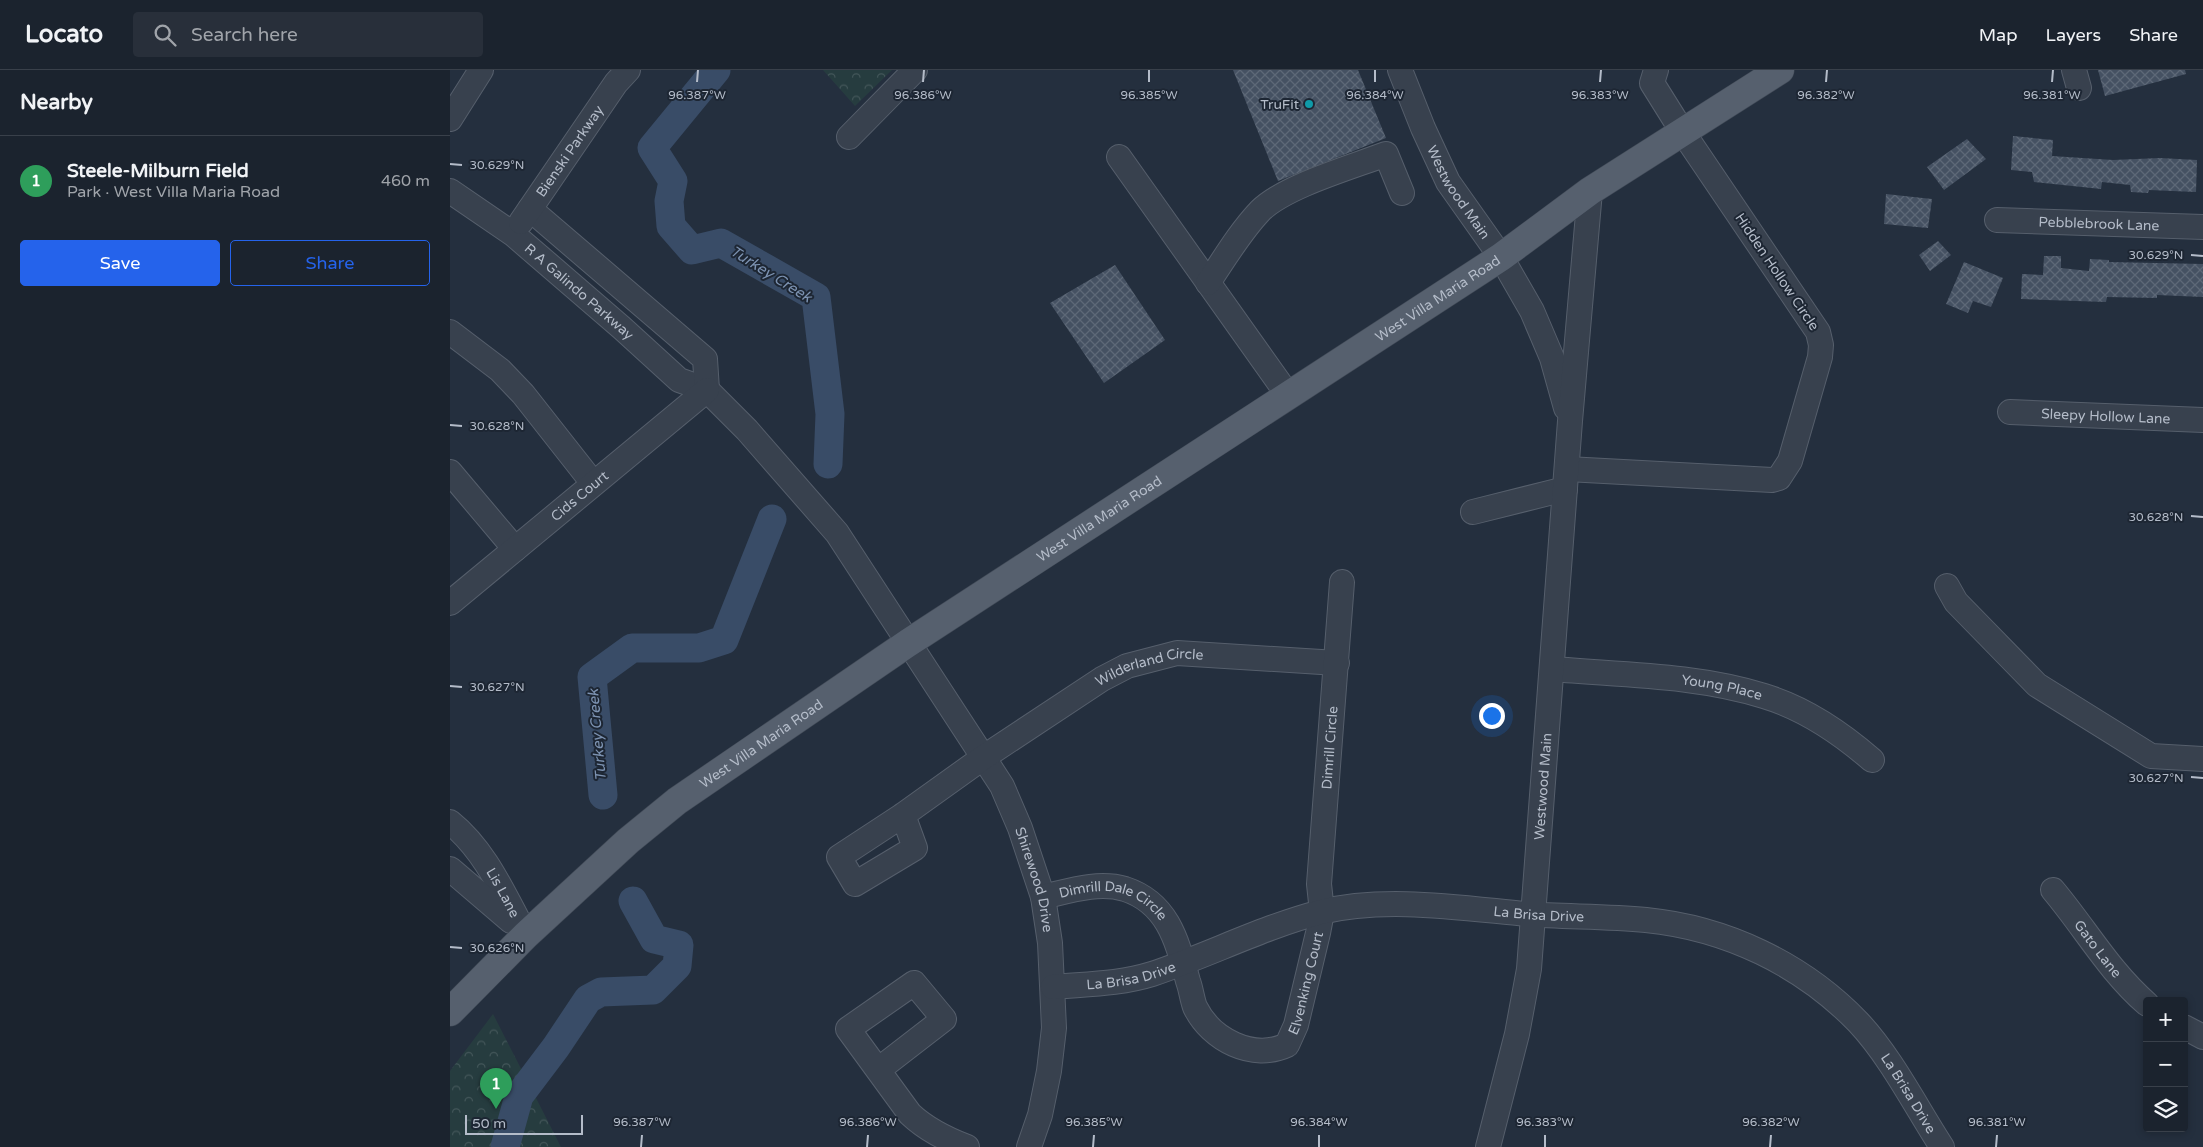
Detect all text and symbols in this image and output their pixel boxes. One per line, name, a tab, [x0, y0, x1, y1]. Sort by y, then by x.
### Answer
search box	[133, 12, 483, 57]
text: Locato	[25, 20, 103, 49]
icon: search	[151, 21, 179, 49]
text: Search here	[191, 24, 298, 46]
text: Map	[1979, 24, 2018, 46]
text: Layers	[2046, 24, 2101, 46]
text: Share	[2129, 24, 2178, 46]
text: 96.387°W	[668, 88, 726, 102]
text: 96.386°W	[894, 88, 952, 102]
text: 96.385°W	[1120, 88, 1178, 102]
text: 96.384°W	[1346, 88, 1404, 102]
text: 96.383°W	[1571, 88, 1629, 102]
text: 96.382°W	[1797, 88, 1855, 102]
text: 96.381°W	[2023, 88, 2081, 102]
text: Nearby	[20, 90, 93, 115]
place label: TruFit	[1260, 96, 1300, 113]
marker: TruFit	[1303, 98, 1315, 110]
street label: Bienski Parkway	[532, 102, 607, 200]
street label: Westwood Main	[1424, 143, 1494, 242]
text: 30.629°N	[470, 158, 524, 172]
text: Steele-Milburn Field	[67, 160, 249, 182]
text: 1	[31, 171, 41, 191]
text: 460 m	[381, 171, 430, 191]
text: Park · West Villa Maria Road	[67, 182, 280, 202]
street label: Hidden Hollow Circle	[1731, 210, 1823, 334]
street label: Pebblebrook Lane	[2038, 213, 2160, 234]
street label: R A Galindo Parkway	[521, 239, 638, 344]
button: Save	[20, 240, 220, 286]
button: Share	[230, 240, 430, 286]
water label: Turkey Creek	[727, 242, 817, 307]
text: 30.629°N	[2129, 248, 2183, 262]
street label: West Villa Maria Road	[1372, 251, 1503, 345]
street label: Sleepy Hollow Lane	[2041, 405, 2171, 427]
text: 30.628°N	[470, 419, 524, 433]
street label: Cids Court	[547, 467, 612, 525]
street label: West Villa Maria Road	[1033, 472, 1165, 566]
text: 30.628°N	[2129, 510, 2183, 524]
street label: Wilderland Circle	[1092, 644, 1204, 690]
street label: Young Place	[1681, 671, 1764, 704]
text: 30.627°N	[469, 680, 525, 694]
water label: Turkey Creek	[584, 686, 610, 782]
street label: West Villa Maria Road	[696, 695, 826, 792]
your location	[1479, 703, 1505, 729]
street label: Dimrill Circle	[1318, 705, 1341, 790]
street label: Westwood Main	[1530, 732, 1555, 840]
text: 30.627°N	[2128, 771, 2184, 785]
street label: Shirewood Drive	[1012, 825, 1057, 933]
street label: Lis Lane	[483, 864, 524, 920]
street label: Dimrill Dale Circle	[1057, 877, 1171, 923]
street label: La Brisa Drive	[1493, 902, 1584, 925]
street label: Gato Lane	[2071, 916, 2126, 981]
street label: Elvenking Court	[1284, 929, 1327, 1038]
text: 30.626°N	[470, 941, 524, 955]
street label: La Brisa Drive	[1086, 958, 1178, 993]
map controls	[2143, 997, 2188, 1132]
button: +	[2143, 997, 2188, 1042]
button: −	[2143, 1042, 2188, 1087]
street label: La Brisa Drive	[1877, 1050, 1940, 1137]
pin: 1	[480, 1068, 512, 1109]
button: layers	[2143, 1087, 2188, 1132]
scale bar	[465, 1112, 582, 1135]
text: 50 m	[472, 1115, 506, 1132]
text: 96.387°W	[613, 1115, 671, 1129]
text: 96.386°W	[839, 1115, 897, 1129]
text: 96.385°W	[1065, 1115, 1123, 1129]
text: 96.384°W	[1290, 1115, 1348, 1129]
text: 96.383°W	[1516, 1115, 1574, 1129]
text: 96.382°W	[1742, 1115, 1800, 1129]
text: 96.381°W	[1968, 1115, 2026, 1129]

